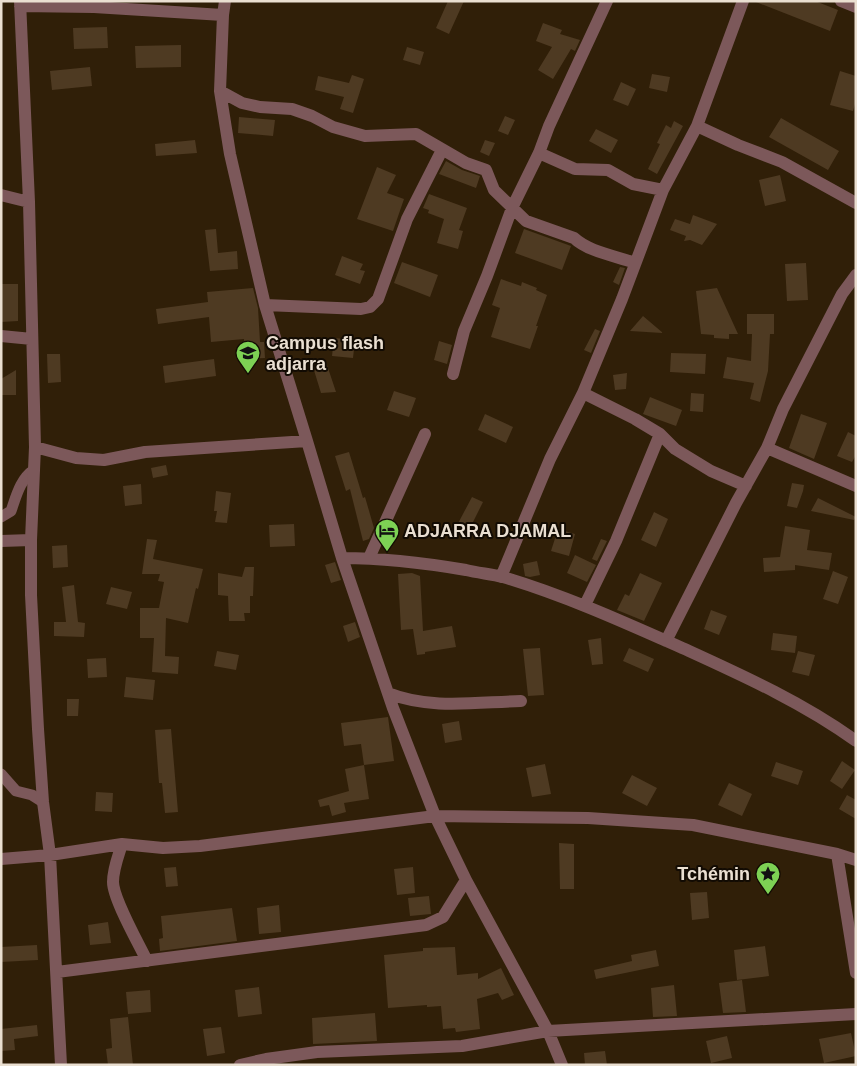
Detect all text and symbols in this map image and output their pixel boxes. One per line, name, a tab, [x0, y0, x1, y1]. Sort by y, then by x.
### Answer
place label: Campus flash adjarra	[266, 333, 384, 374]
school or university icon: Campus flash adjarra	[235, 340, 261, 374]
hotel icon: ADJARRA DJAMAL	[374, 518, 400, 552]
place label: ADJARRA DJAMAL	[404, 521, 571, 541]
place icon: Tchémin	[755, 861, 781, 895]
place label: Tchémin	[677, 864, 750, 884]

